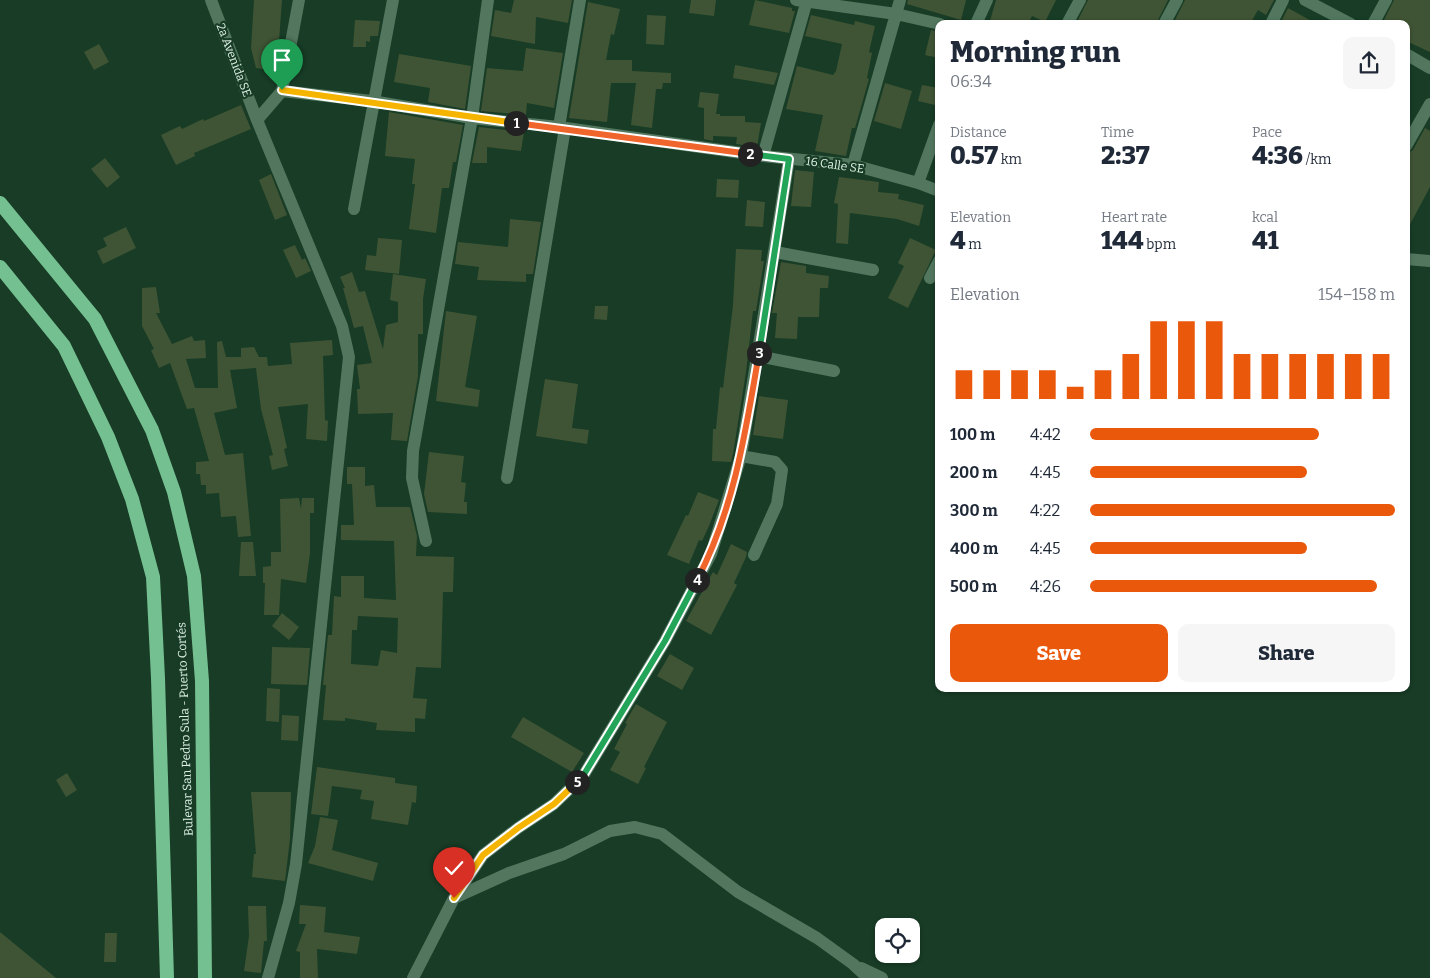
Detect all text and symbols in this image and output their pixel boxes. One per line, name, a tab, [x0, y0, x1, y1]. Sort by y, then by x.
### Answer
street label: 2a Avenida SE	[214, 21, 254, 99]
text: Morning run	[950, 36, 1120, 69]
button: share	[1343, 37, 1395, 89]
pin	[261, 39, 303, 90]
icon: arrive	[268, 46, 296, 74]
text: 06:34	[950, 72, 992, 91]
pin: 1	[504, 110, 528, 136]
text: 1	[513, 115, 520, 132]
text: Distance	[950, 124, 1007, 141]
text: Time	[1101, 124, 1134, 141]
text: Pace	[1252, 124, 1282, 141]
text: 0.57	[950, 141, 998, 171]
text: 2:37	[1101, 141, 1150, 171]
text: 4:36	[1252, 141, 1303, 171]
pin: 2	[738, 142, 762, 166]
text: 2	[747, 146, 754, 163]
text: km	[998, 151, 1022, 168]
text: /km	[1303, 151, 1331, 168]
street label: 16 Calle SE	[805, 154, 865, 176]
text: Elevation	[950, 209, 1011, 226]
text: Heart rate	[1101, 209, 1167, 226]
text: kcal	[1252, 209, 1278, 226]
text: 4	[950, 226, 966, 256]
text: 144	[1101, 226, 1143, 256]
text: 41	[1252, 226, 1279, 256]
text: m	[966, 236, 982, 253]
text: bpm	[1143, 236, 1176, 253]
text: Elevation	[950, 285, 1020, 304]
text: 154–158 m	[1318, 285, 1395, 304]
pin: 3	[746, 340, 772, 366]
text: 3	[755, 345, 764, 362]
text: 100 m	[950, 425, 995, 444]
text: 4:42	[1030, 425, 1061, 444]
text: 200 m	[950, 463, 997, 482]
text: 4:45	[1030, 463, 1061, 482]
text: 300 m	[950, 501, 998, 520]
text: 4:22	[1030, 501, 1060, 520]
text: 400 m	[950, 539, 998, 558]
text: 4:45	[1030, 539, 1061, 558]
pin: 4	[684, 568, 710, 592]
text: 4	[693, 572, 702, 589]
text: 500 m	[950, 577, 997, 596]
text: 4:26	[1030, 577, 1061, 596]
street label: Bulevar San Pedro Sula - Puerto Cortés	[174, 622, 196, 836]
button: Save	[950, 624, 1168, 682]
button: Share	[1178, 624, 1395, 682]
pin: 5	[564, 770, 590, 794]
text: 5	[574, 774, 581, 791]
pin	[433, 847, 475, 898]
icon: check	[440, 854, 468, 882]
map controls	[875, 918, 920, 963]
button: locate	[875, 918, 920, 963]

